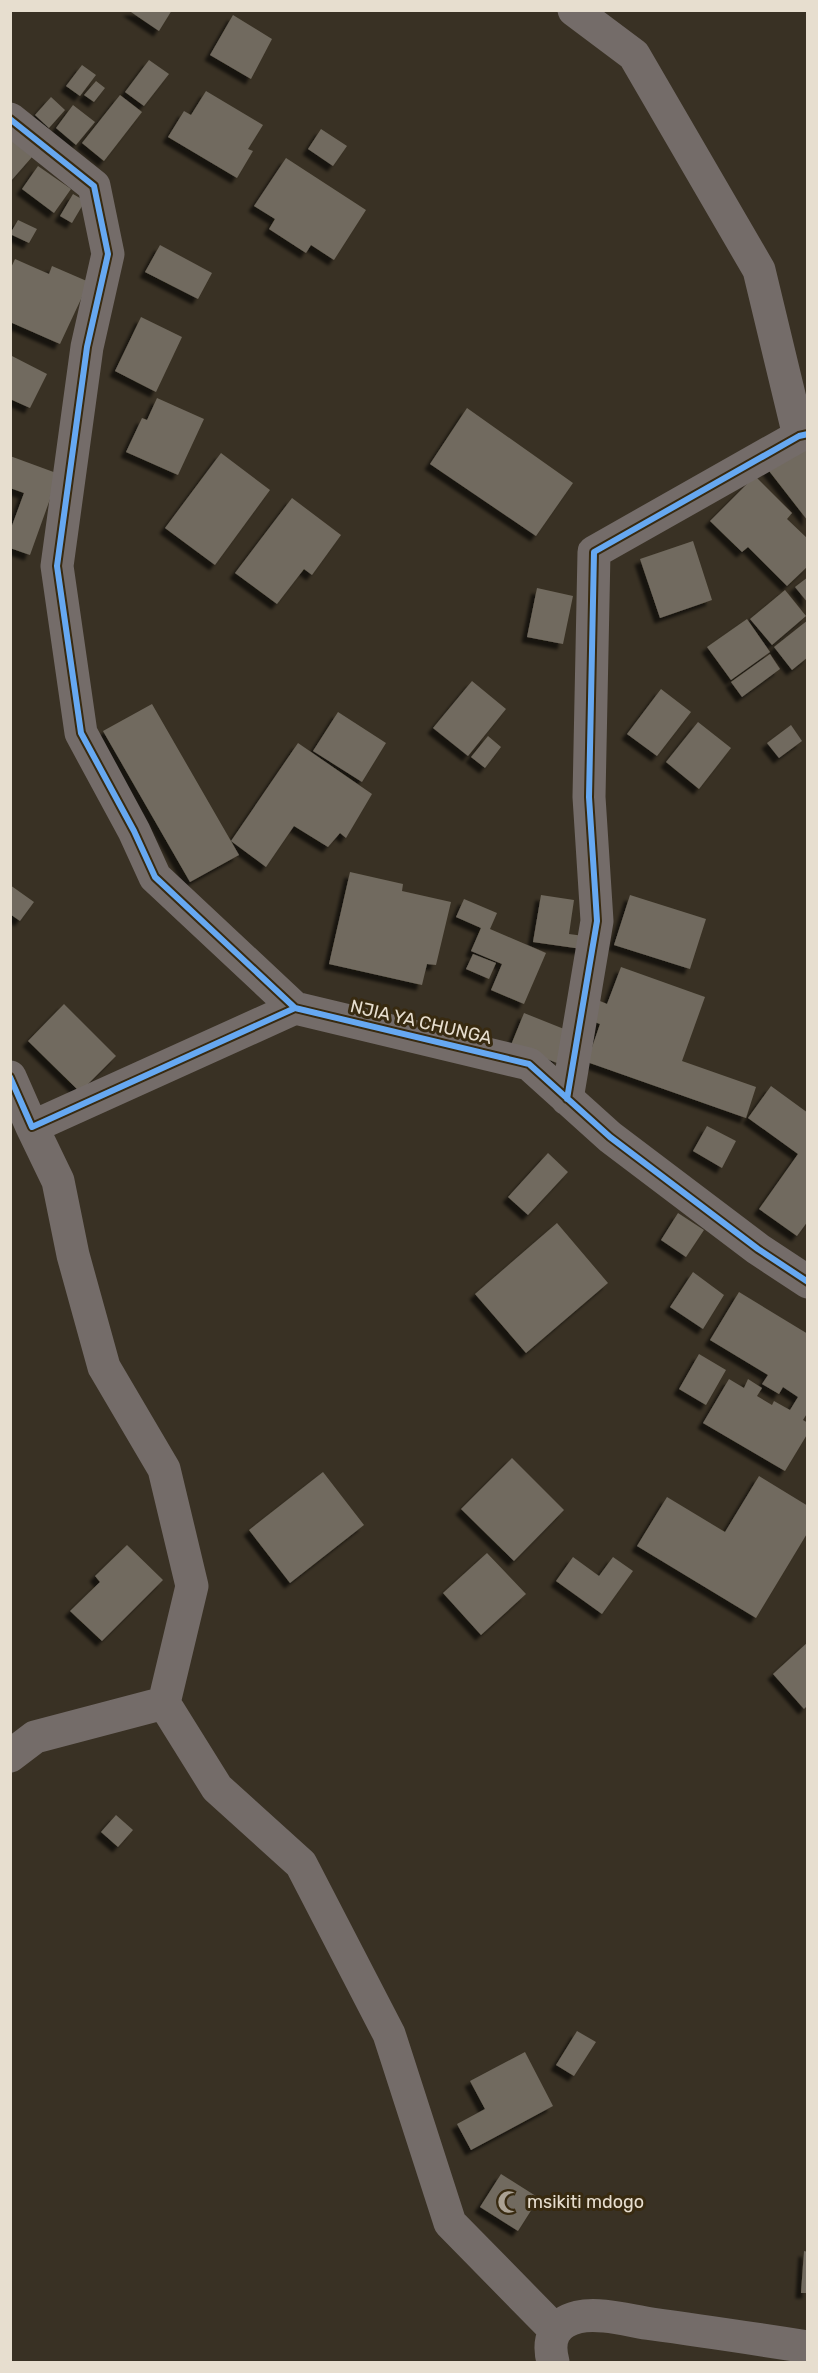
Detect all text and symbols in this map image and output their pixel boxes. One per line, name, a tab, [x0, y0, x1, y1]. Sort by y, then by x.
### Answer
street label: NJIA YA CHUNGA	[348, 995, 494, 1049]
mosque icon: msikiti mdogo	[496, 2189, 522, 2215]
place label: msikiti mdogo	[527, 2191, 644, 2213]

